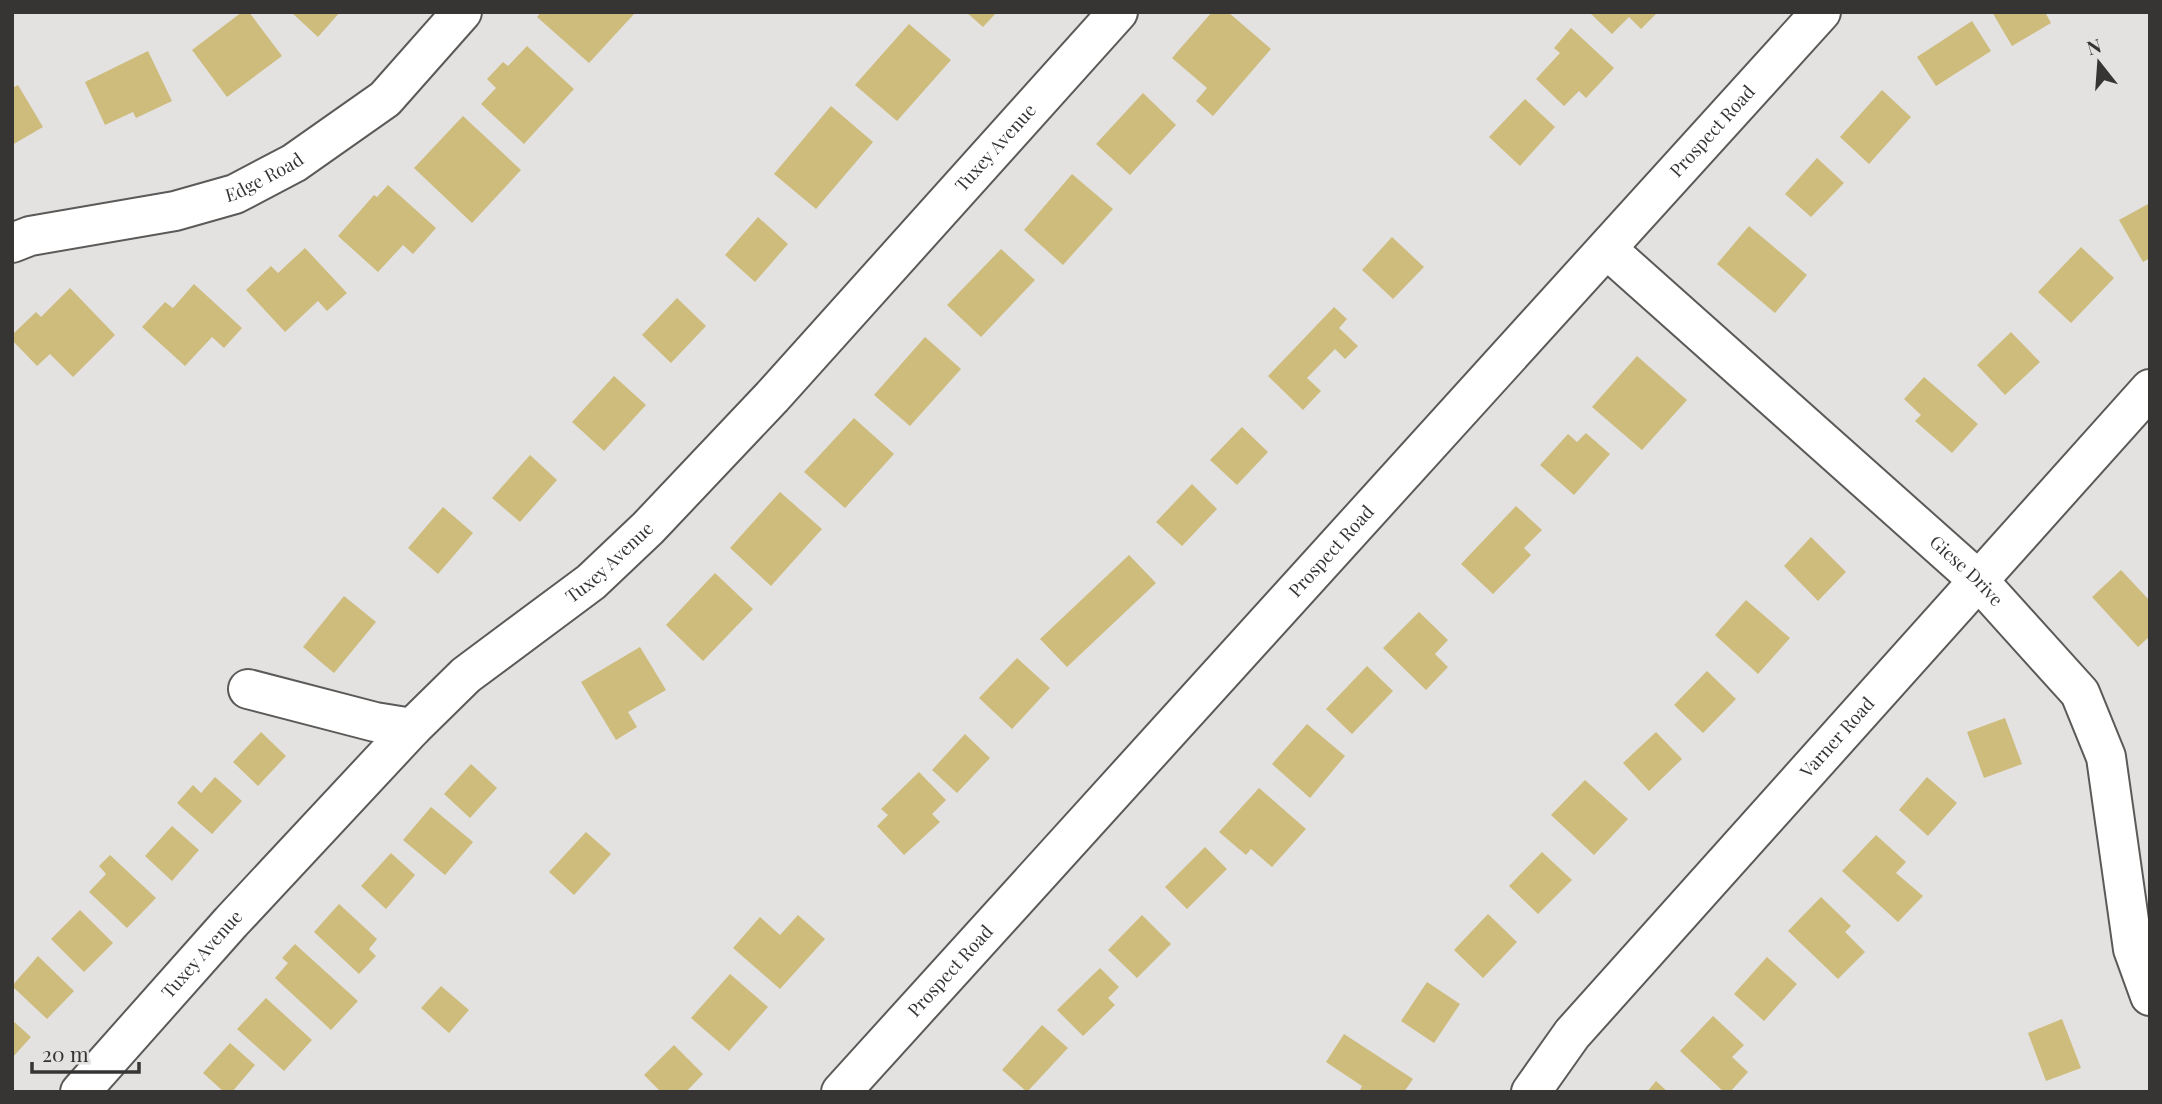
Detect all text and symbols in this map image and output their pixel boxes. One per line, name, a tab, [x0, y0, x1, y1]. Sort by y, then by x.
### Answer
north arrow	[2064, 28, 2134, 98]
text: N	[2083, 31, 2104, 60]
street label: Prospect Road	[1664, 79, 1760, 182]
street label: Tuxey Avenue	[949, 98, 1041, 196]
street label: Edge Road	[222, 147, 308, 207]
street label: Prospect Road	[1283, 499, 1379, 602]
street label: Tuxey Avenue	[561, 516, 658, 608]
street label: Giese Drive	[1925, 530, 2009, 611]
street label: Varner Road	[1794, 691, 1880, 783]
street label: Tuxey Avenue	[156, 905, 247, 1003]
street label: Prospect Road	[902, 919, 998, 1022]
scale bar	[32, 1030, 138, 1074]
text: 20 m	[42, 1039, 89, 1067]

